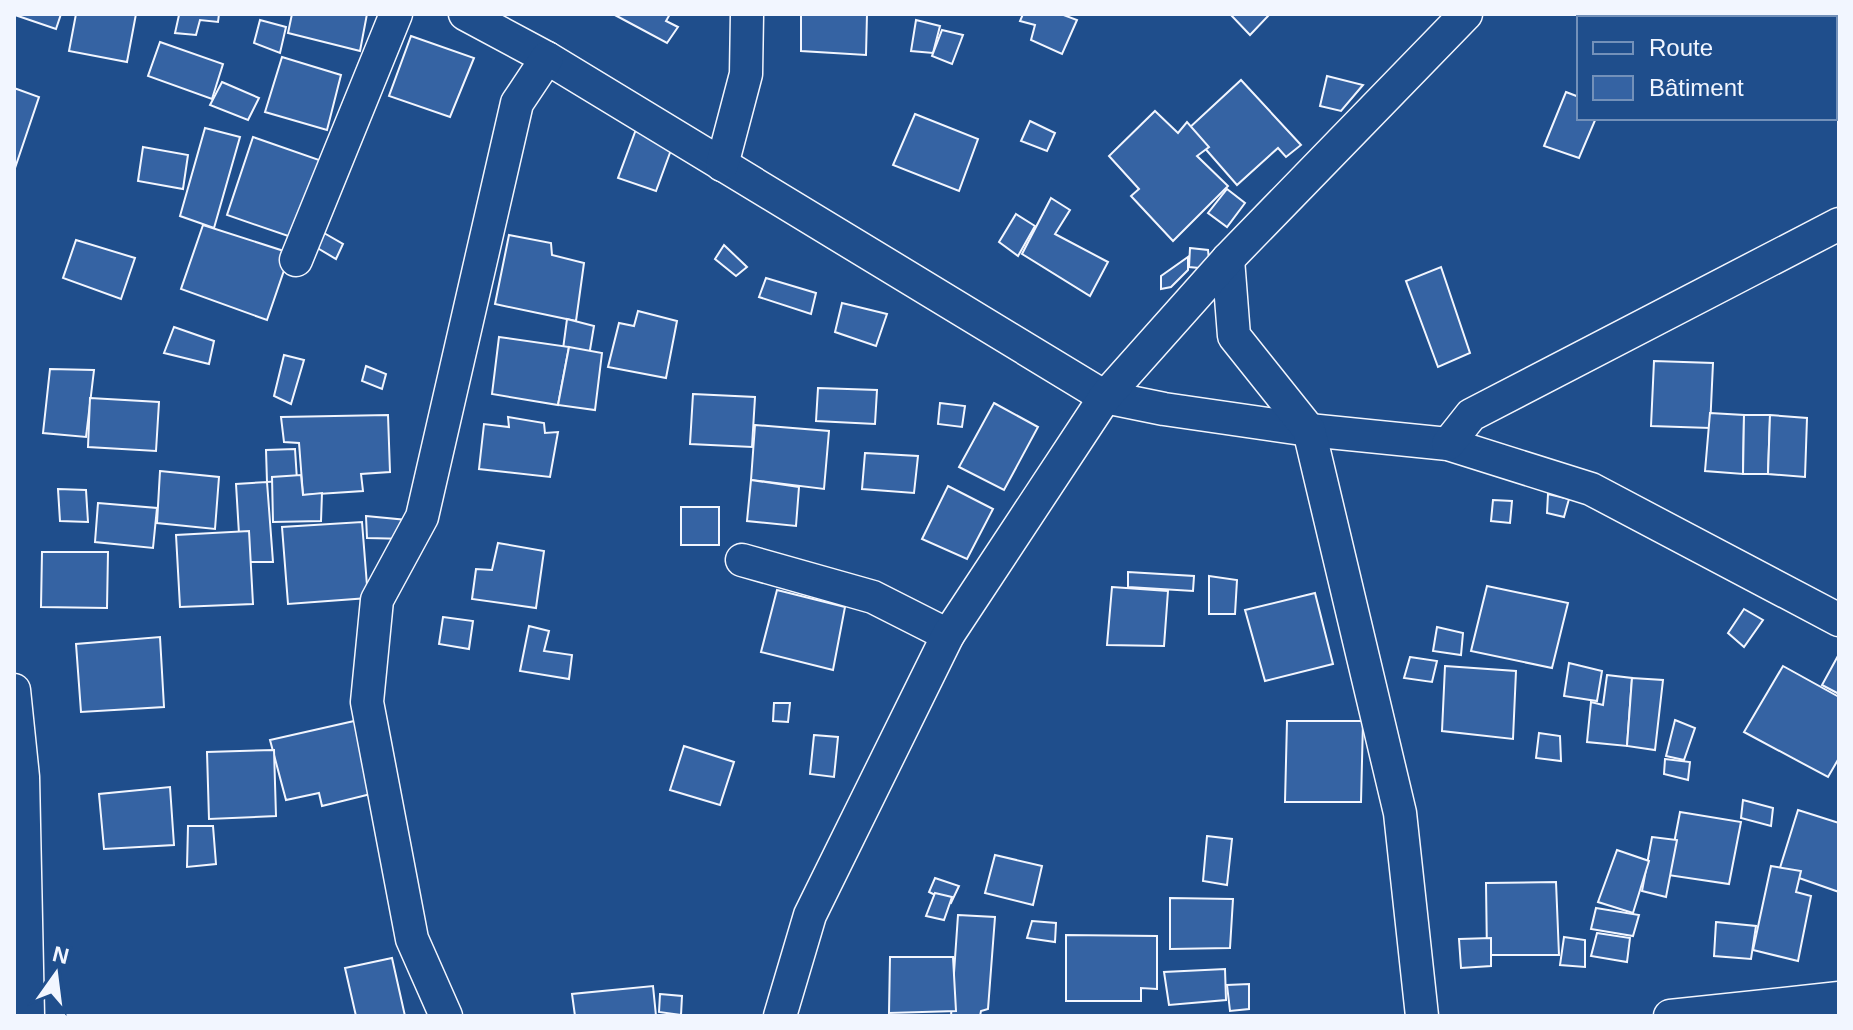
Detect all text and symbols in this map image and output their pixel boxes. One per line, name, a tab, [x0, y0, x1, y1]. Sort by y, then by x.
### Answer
legend	[1577, 16, 1837, 120]
text: Route	[1649, 34, 1713, 61]
text: Bâtiment	[1649, 74, 1744, 101]
north arrow	[16, 934, 96, 1014]
text: N	[50, 941, 71, 969]

